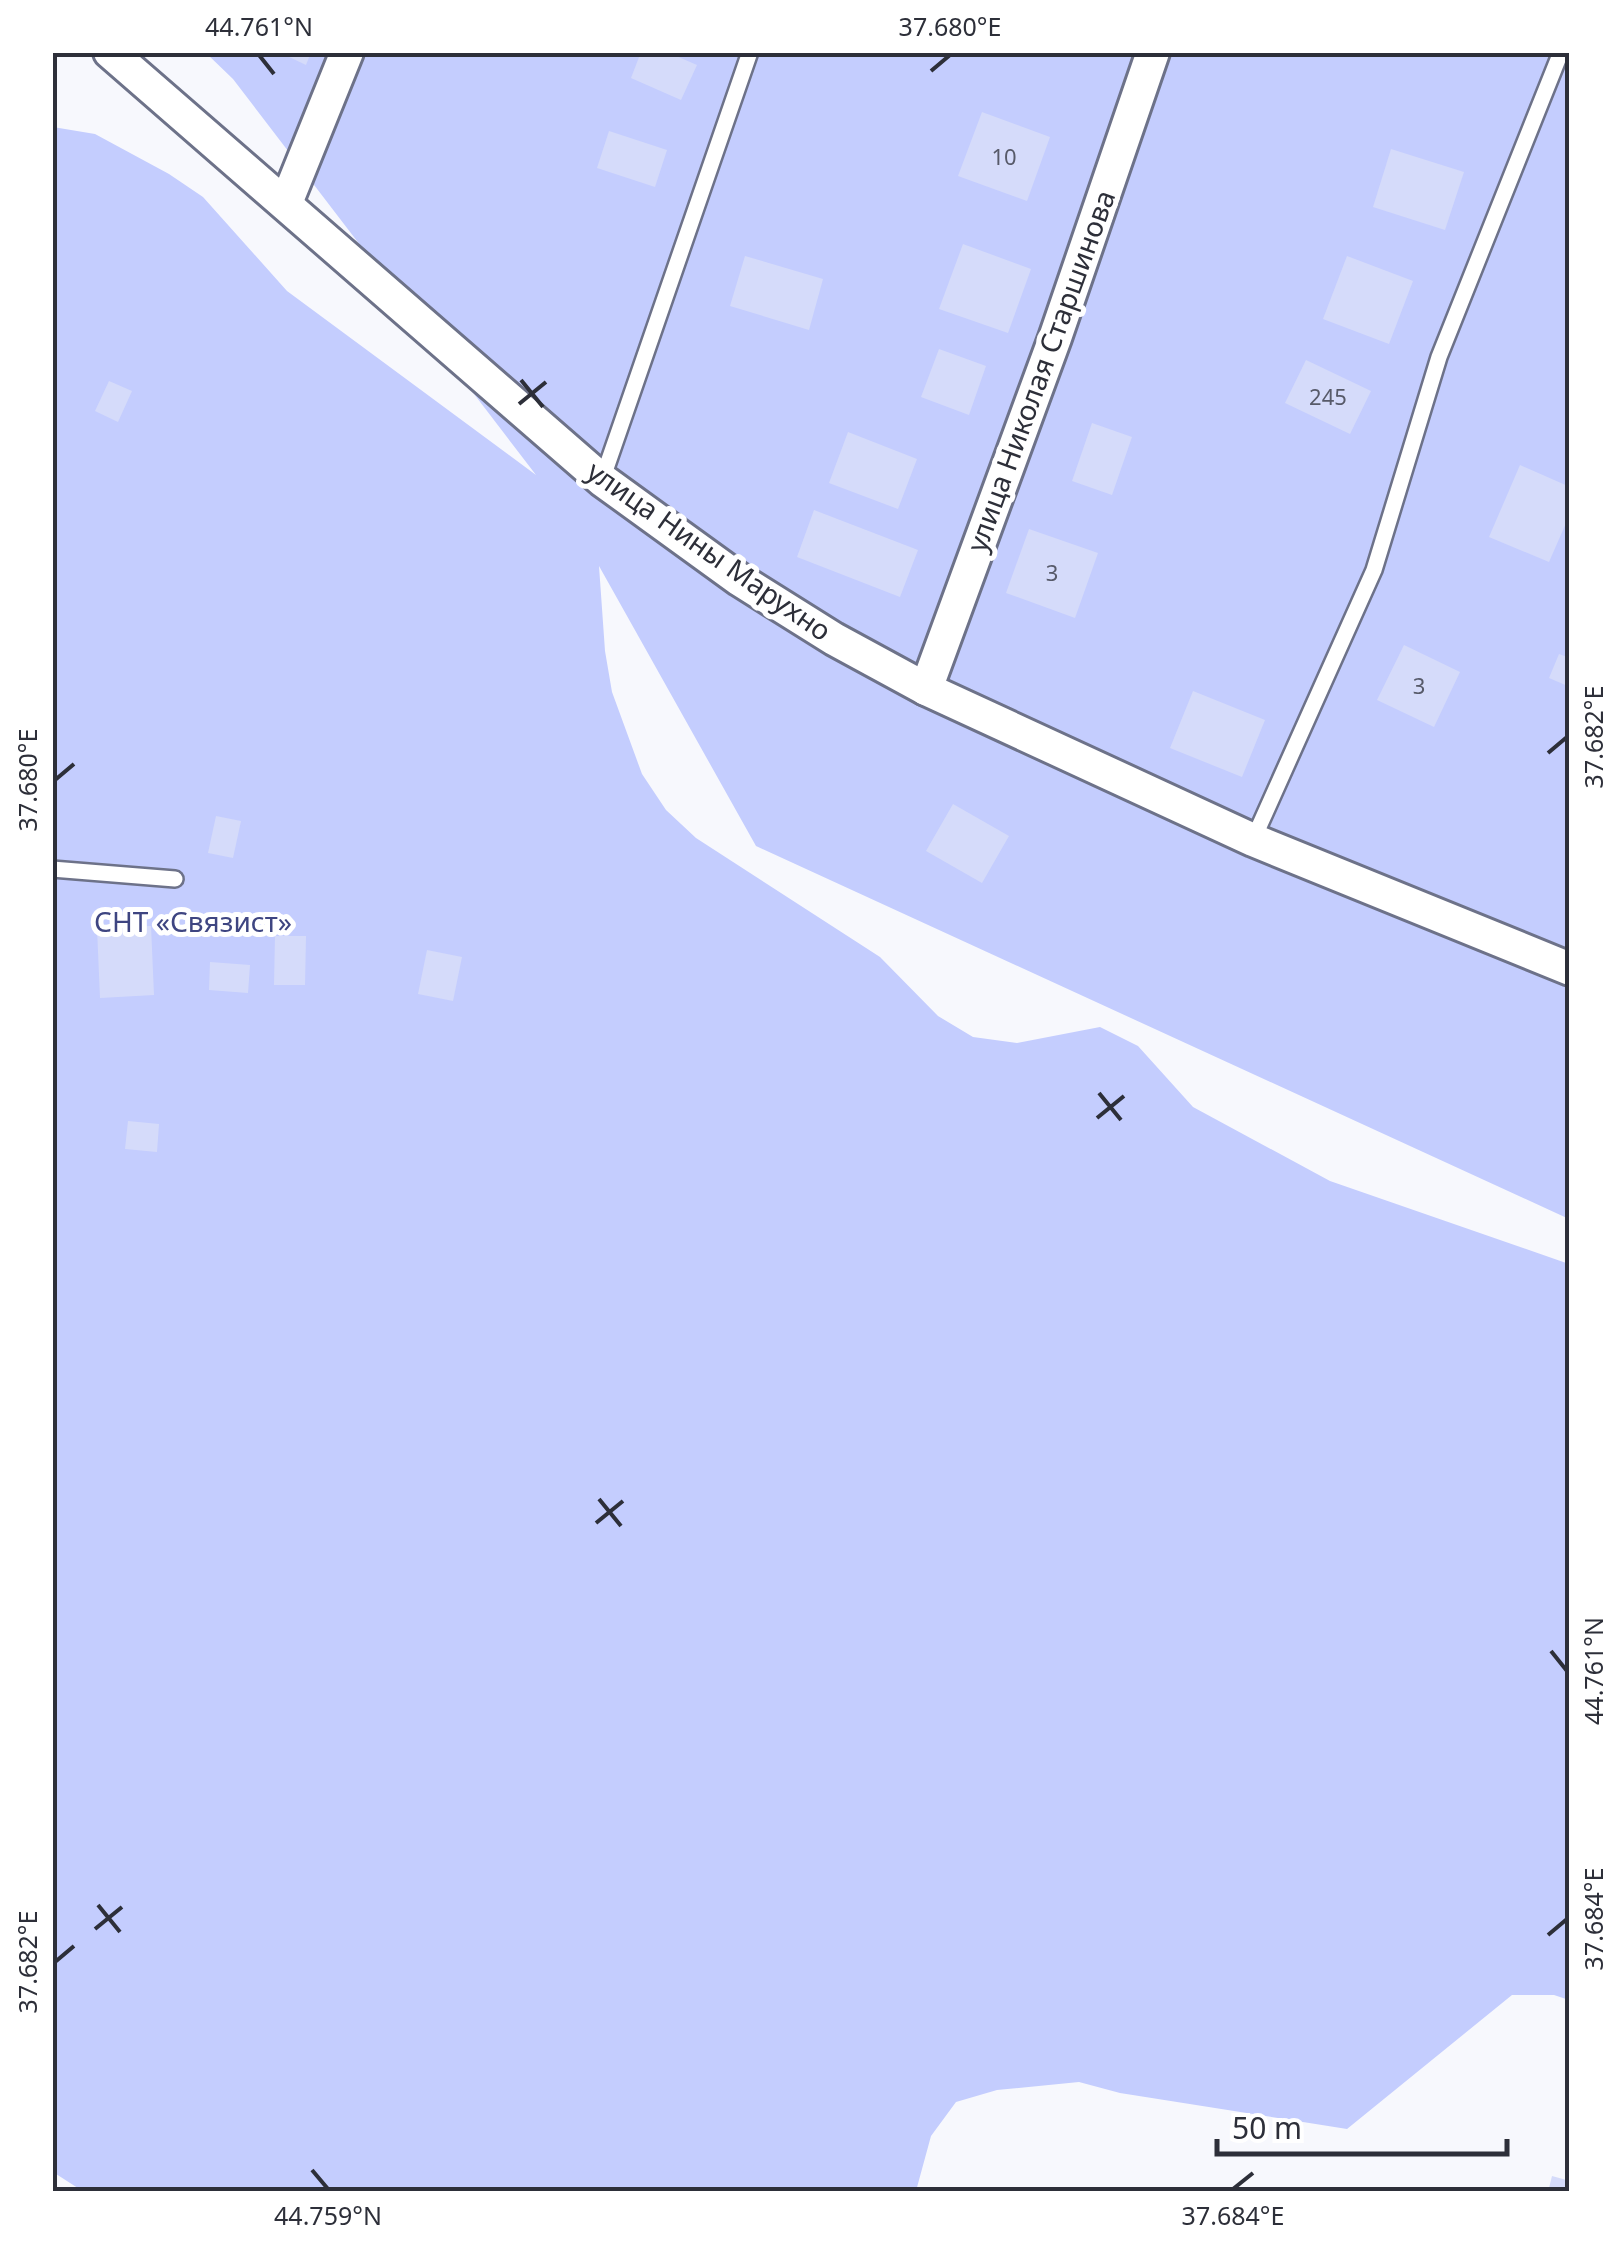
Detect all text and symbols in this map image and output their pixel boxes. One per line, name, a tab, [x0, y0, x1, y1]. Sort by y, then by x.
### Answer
text: 44.761°N	[205, 9, 313, 43]
text: 37.680°E	[899, 9, 1001, 43]
house number: 10	[991, 141, 1017, 171]
street label: улица Николая Старшинова	[957, 185, 1123, 557]
house number: 245	[1309, 381, 1347, 411]
street label: улица Нины Марухно	[580, 451, 839, 649]
house number: 3	[1046, 557, 1058, 587]
house number: 3	[1413, 670, 1425, 700]
text: 37.682°E	[1576, 686, 1610, 788]
text: 37.680°E	[10, 729, 44, 831]
park label: СНТ «Связист»	[94, 902, 292, 940]
text: 44.761°N	[1576, 1617, 1610, 1725]
text: 37.684°E	[1576, 1868, 1610, 1970]
text: 37.682°E	[10, 1911, 44, 2013]
scale bar	[1217, 2094, 1507, 2156]
text: 50 m	[1232, 2107, 1302, 2148]
text: 44.759°N	[274, 2198, 382, 2232]
text: 37.684°E	[1182, 2198, 1284, 2232]

